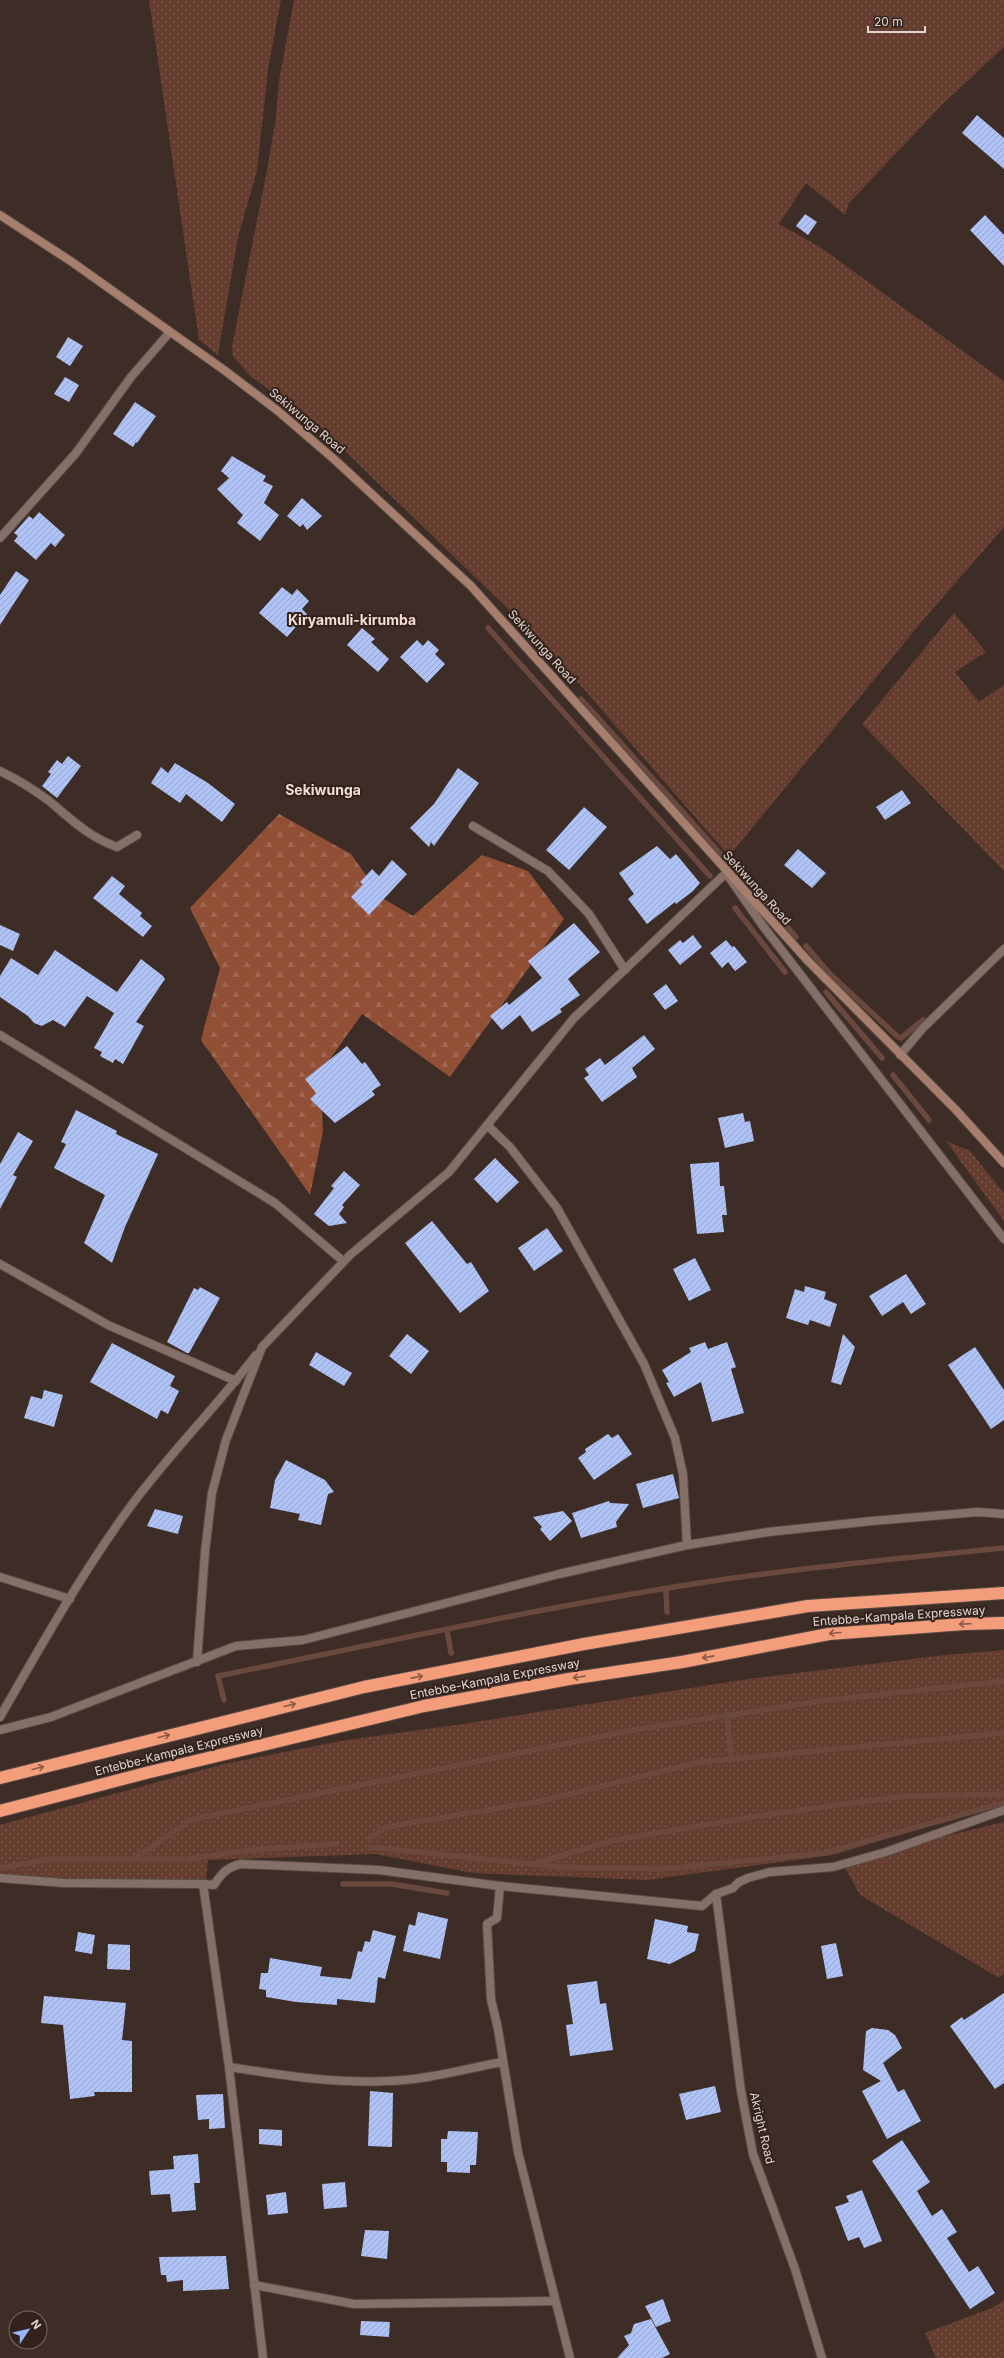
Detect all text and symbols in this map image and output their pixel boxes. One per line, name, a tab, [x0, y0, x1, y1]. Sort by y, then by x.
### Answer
scale bar	[868, 8, 925, 34]
text: 20 m	[874, 14, 903, 29]
street label: Sekiwunga Road	[266, 384, 348, 457]
street label: Sekiwunga Road	[505, 606, 580, 687]
district label: Kiryamuli-kirumba	[288, 611, 416, 628]
district label: Sekiwunga	[285, 781, 361, 798]
street label: Sekiwunga Road	[720, 847, 795, 928]
street label: Entebbe-Kampala Expressway	[812, 1602, 986, 1629]
one-way arrow	[959, 1620, 972, 1627]
one-way arrow	[829, 1630, 842, 1637]
one-way arrow	[702, 1653, 715, 1661]
street label: Entebbe-Kampala Expressway	[409, 1655, 582, 1702]
one-way arrow	[410, 1672, 423, 1680]
one-way arrow	[573, 1673, 586, 1681]
one-way arrow	[283, 1701, 296, 1708]
street label: Entebbe-Kampala Expressway	[93, 1722, 265, 1779]
one-way arrow	[157, 1732, 170, 1739]
one-way arrow	[31, 1764, 44, 1772]
street label: Akright Road	[747, 2091, 778, 2165]
north arrow	[8, 2310, 48, 2350]
text: N	[28, 2317, 44, 2332]

